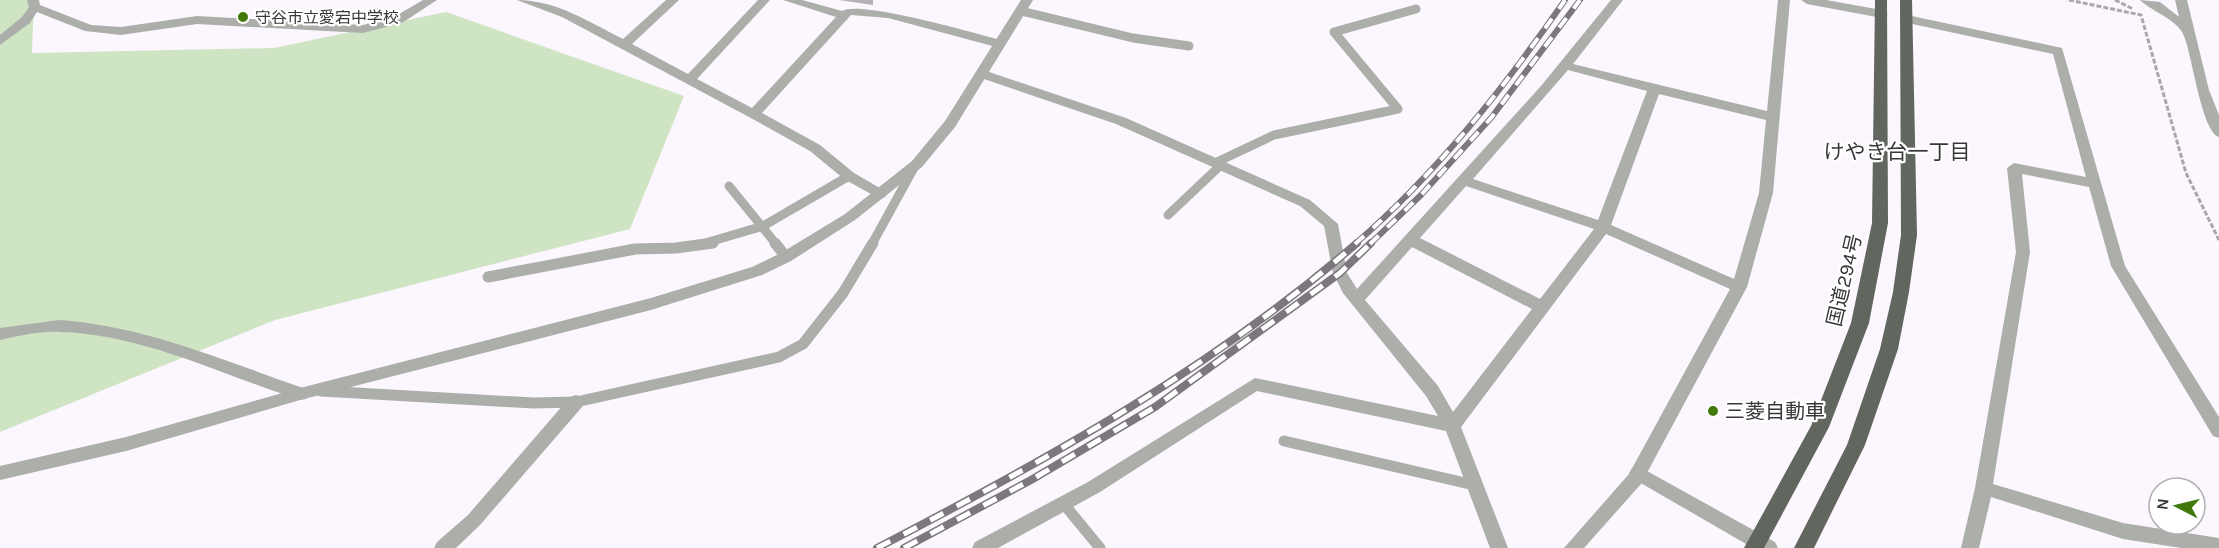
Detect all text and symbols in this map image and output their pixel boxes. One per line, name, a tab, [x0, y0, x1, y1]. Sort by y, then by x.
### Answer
place label: 守谷市立愛宕中学校	[255, 8, 399, 27]
marker: 守谷市立愛宕中学校	[236, 10, 250, 24]
district label: けやき台一丁目	[1824, 140, 1971, 164]
street label: 国道294号	[1823, 232, 1866, 329]
place label: 三菱自動車	[1725, 400, 1825, 423]
marker: 三菱自動車	[1706, 404, 1720, 418]
north arrow	[2147, 476, 2207, 536]
text: N	[2152, 497, 2173, 511]

